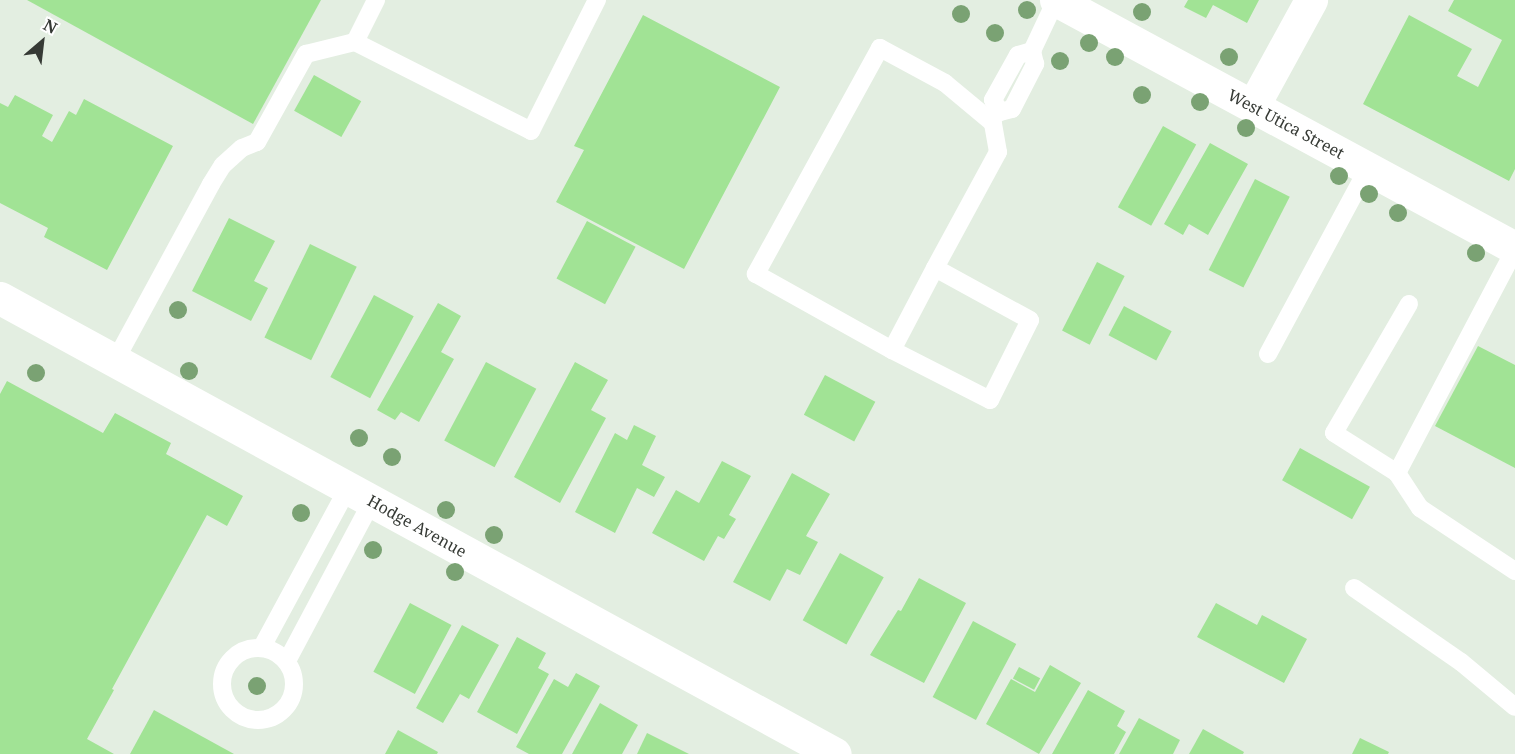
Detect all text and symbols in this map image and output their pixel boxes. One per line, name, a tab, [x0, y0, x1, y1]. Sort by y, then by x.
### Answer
north arrow	[12, 12, 72, 72]
text: N	[40, 13, 61, 39]
street label: West Utica Street	[1224, 85, 1348, 163]
street label: Hodge Avenue	[364, 491, 470, 561]

